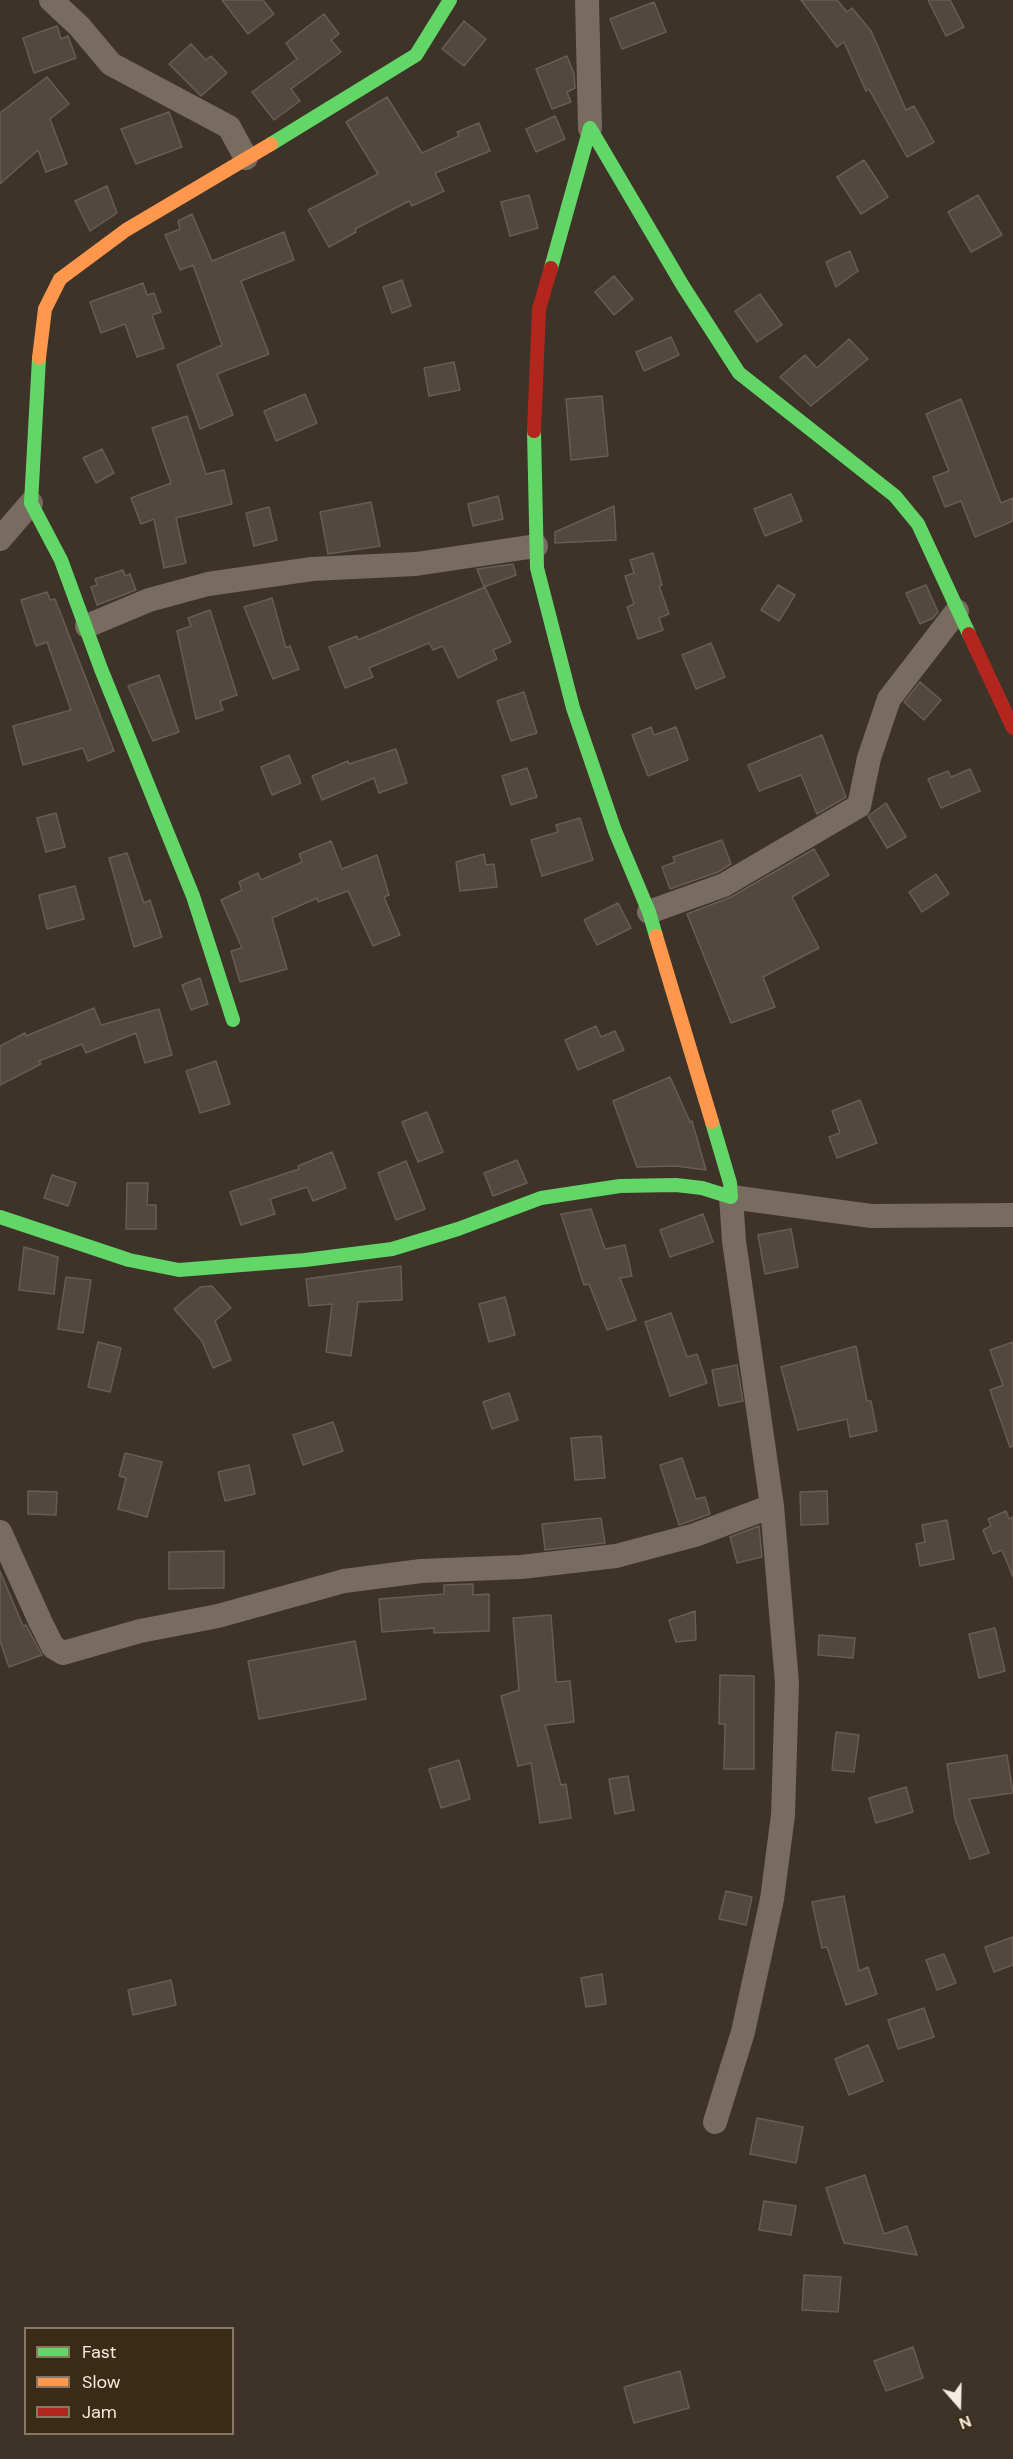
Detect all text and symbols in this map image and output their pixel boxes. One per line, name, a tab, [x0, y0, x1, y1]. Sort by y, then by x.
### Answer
legend	[24, 2327, 234, 2435]
text: Fast	[82, 2340, 117, 2364]
text: Slow	[82, 2370, 121, 2394]
north arrow	[929, 2375, 989, 2435]
text: Jam	[82, 2400, 117, 2424]
text: N	[956, 2411, 974, 2434]

